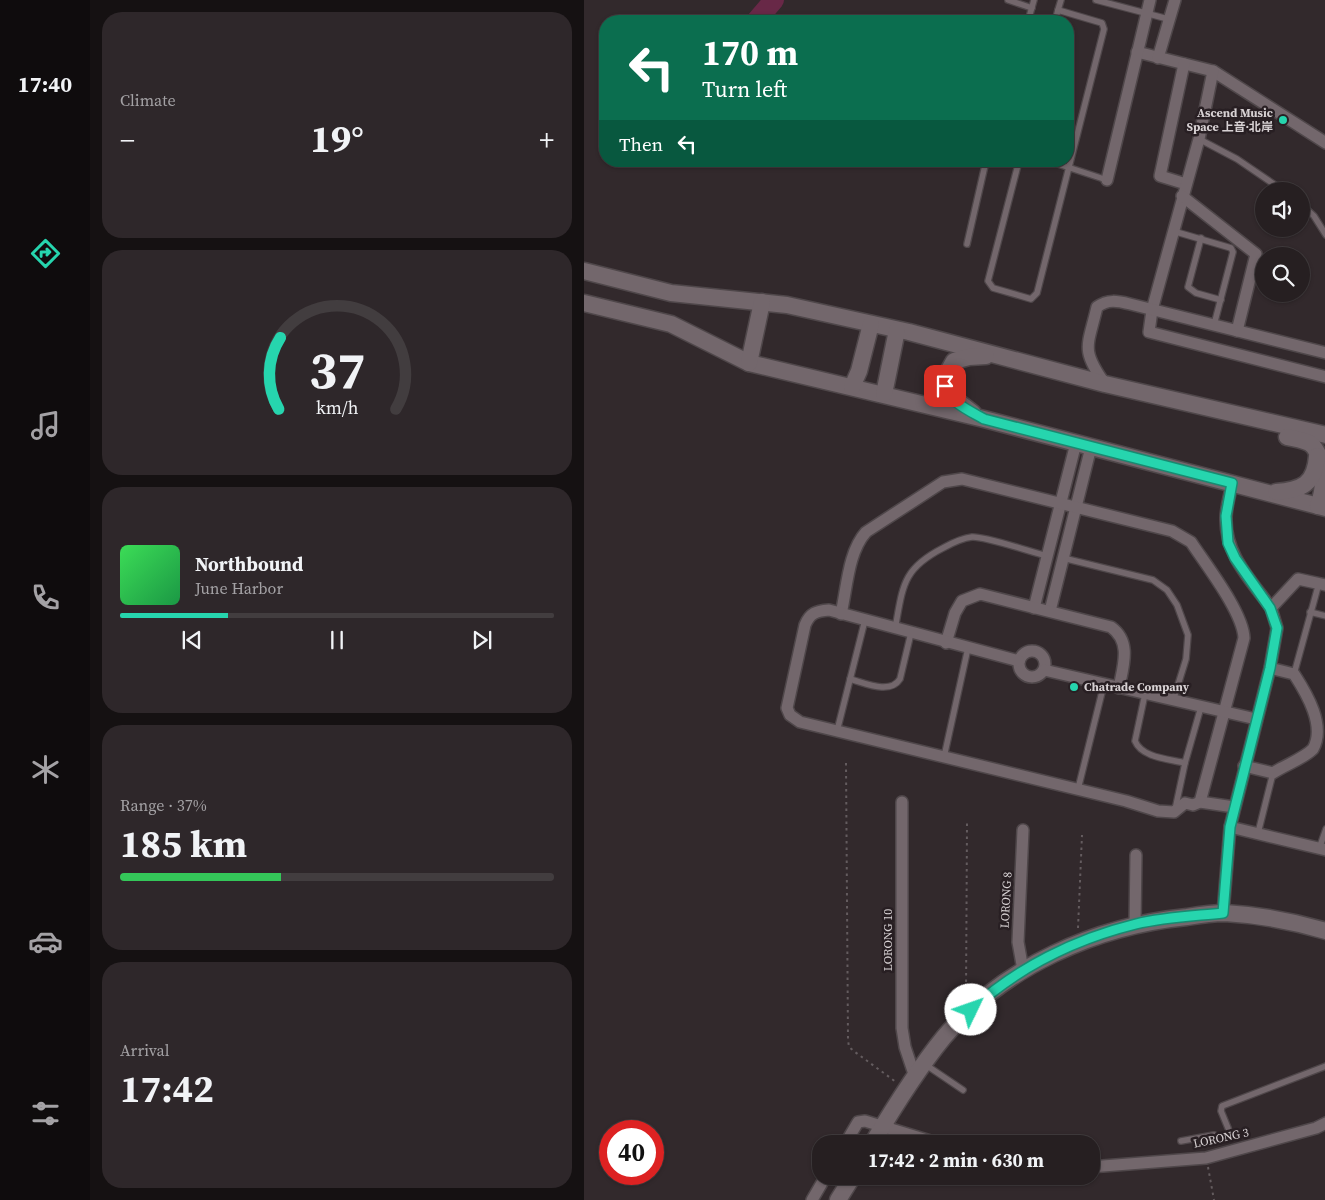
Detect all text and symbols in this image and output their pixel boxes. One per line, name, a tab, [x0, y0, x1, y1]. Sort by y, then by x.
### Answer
text: 170 m	[702, 29, 798, 77]
icon: left	[619, 35, 684, 100]
text: 17:40	[18, 69, 72, 99]
text: Turn left	[702, 74, 787, 104]
text: Climate	[120, 89, 176, 111]
place label: Ascend Music Space 上音·北岸	[1187, 105, 1273, 135]
text: 19°	[310, 113, 364, 165]
marker: Ascend Music Space 上音·北岸	[1277, 114, 1289, 126]
text: −	[120, 121, 135, 159]
text: +	[539, 121, 554, 159]
icon: left	[673, 130, 701, 158]
text: Then	[619, 131, 663, 157]
map controls	[1255, 182, 1310, 302]
button: sound	[1255, 182, 1310, 237]
icon: directions	[28, 236, 63, 271]
button: search	[1255, 247, 1310, 302]
text: 37	[309, 334, 365, 405]
pin	[924, 365, 966, 407]
icon: arrive	[931, 372, 959, 400]
text: km/h	[316, 395, 359, 420]
icon: music	[28, 408, 63, 443]
text: Northbound	[195, 551, 303, 577]
text: June Harbor	[195, 577, 283, 599]
icon: phone	[28, 580, 63, 615]
icon: previous	[178, 626, 206, 654]
icon: pause	[323, 626, 351, 654]
icon: next	[468, 626, 496, 654]
place label: Chatrade Company	[1084, 679, 1190, 695]
marker: Chatrade Company	[1068, 681, 1080, 693]
icon: climate	[28, 752, 63, 787]
text: Range · 37%	[120, 794, 207, 816]
text: 185 km	[120, 818, 247, 870]
street label: LORONG 8	[997, 871, 1015, 929]
street label: LORONG 10	[880, 909, 896, 971]
icon: car	[28, 924, 63, 959]
position arrow	[944, 983, 996, 1035]
text: Arrival	[120, 1039, 169, 1061]
text: 17:42	[120, 1063, 214, 1115]
icon: filters	[28, 1096, 63, 1131]
speed limit sign: 40	[599, 1120, 664, 1185]
street label: LORONG 3	[1192, 1124, 1250, 1152]
text: 17:42 · 2 min · 630 m	[868, 1147, 1044, 1173]

